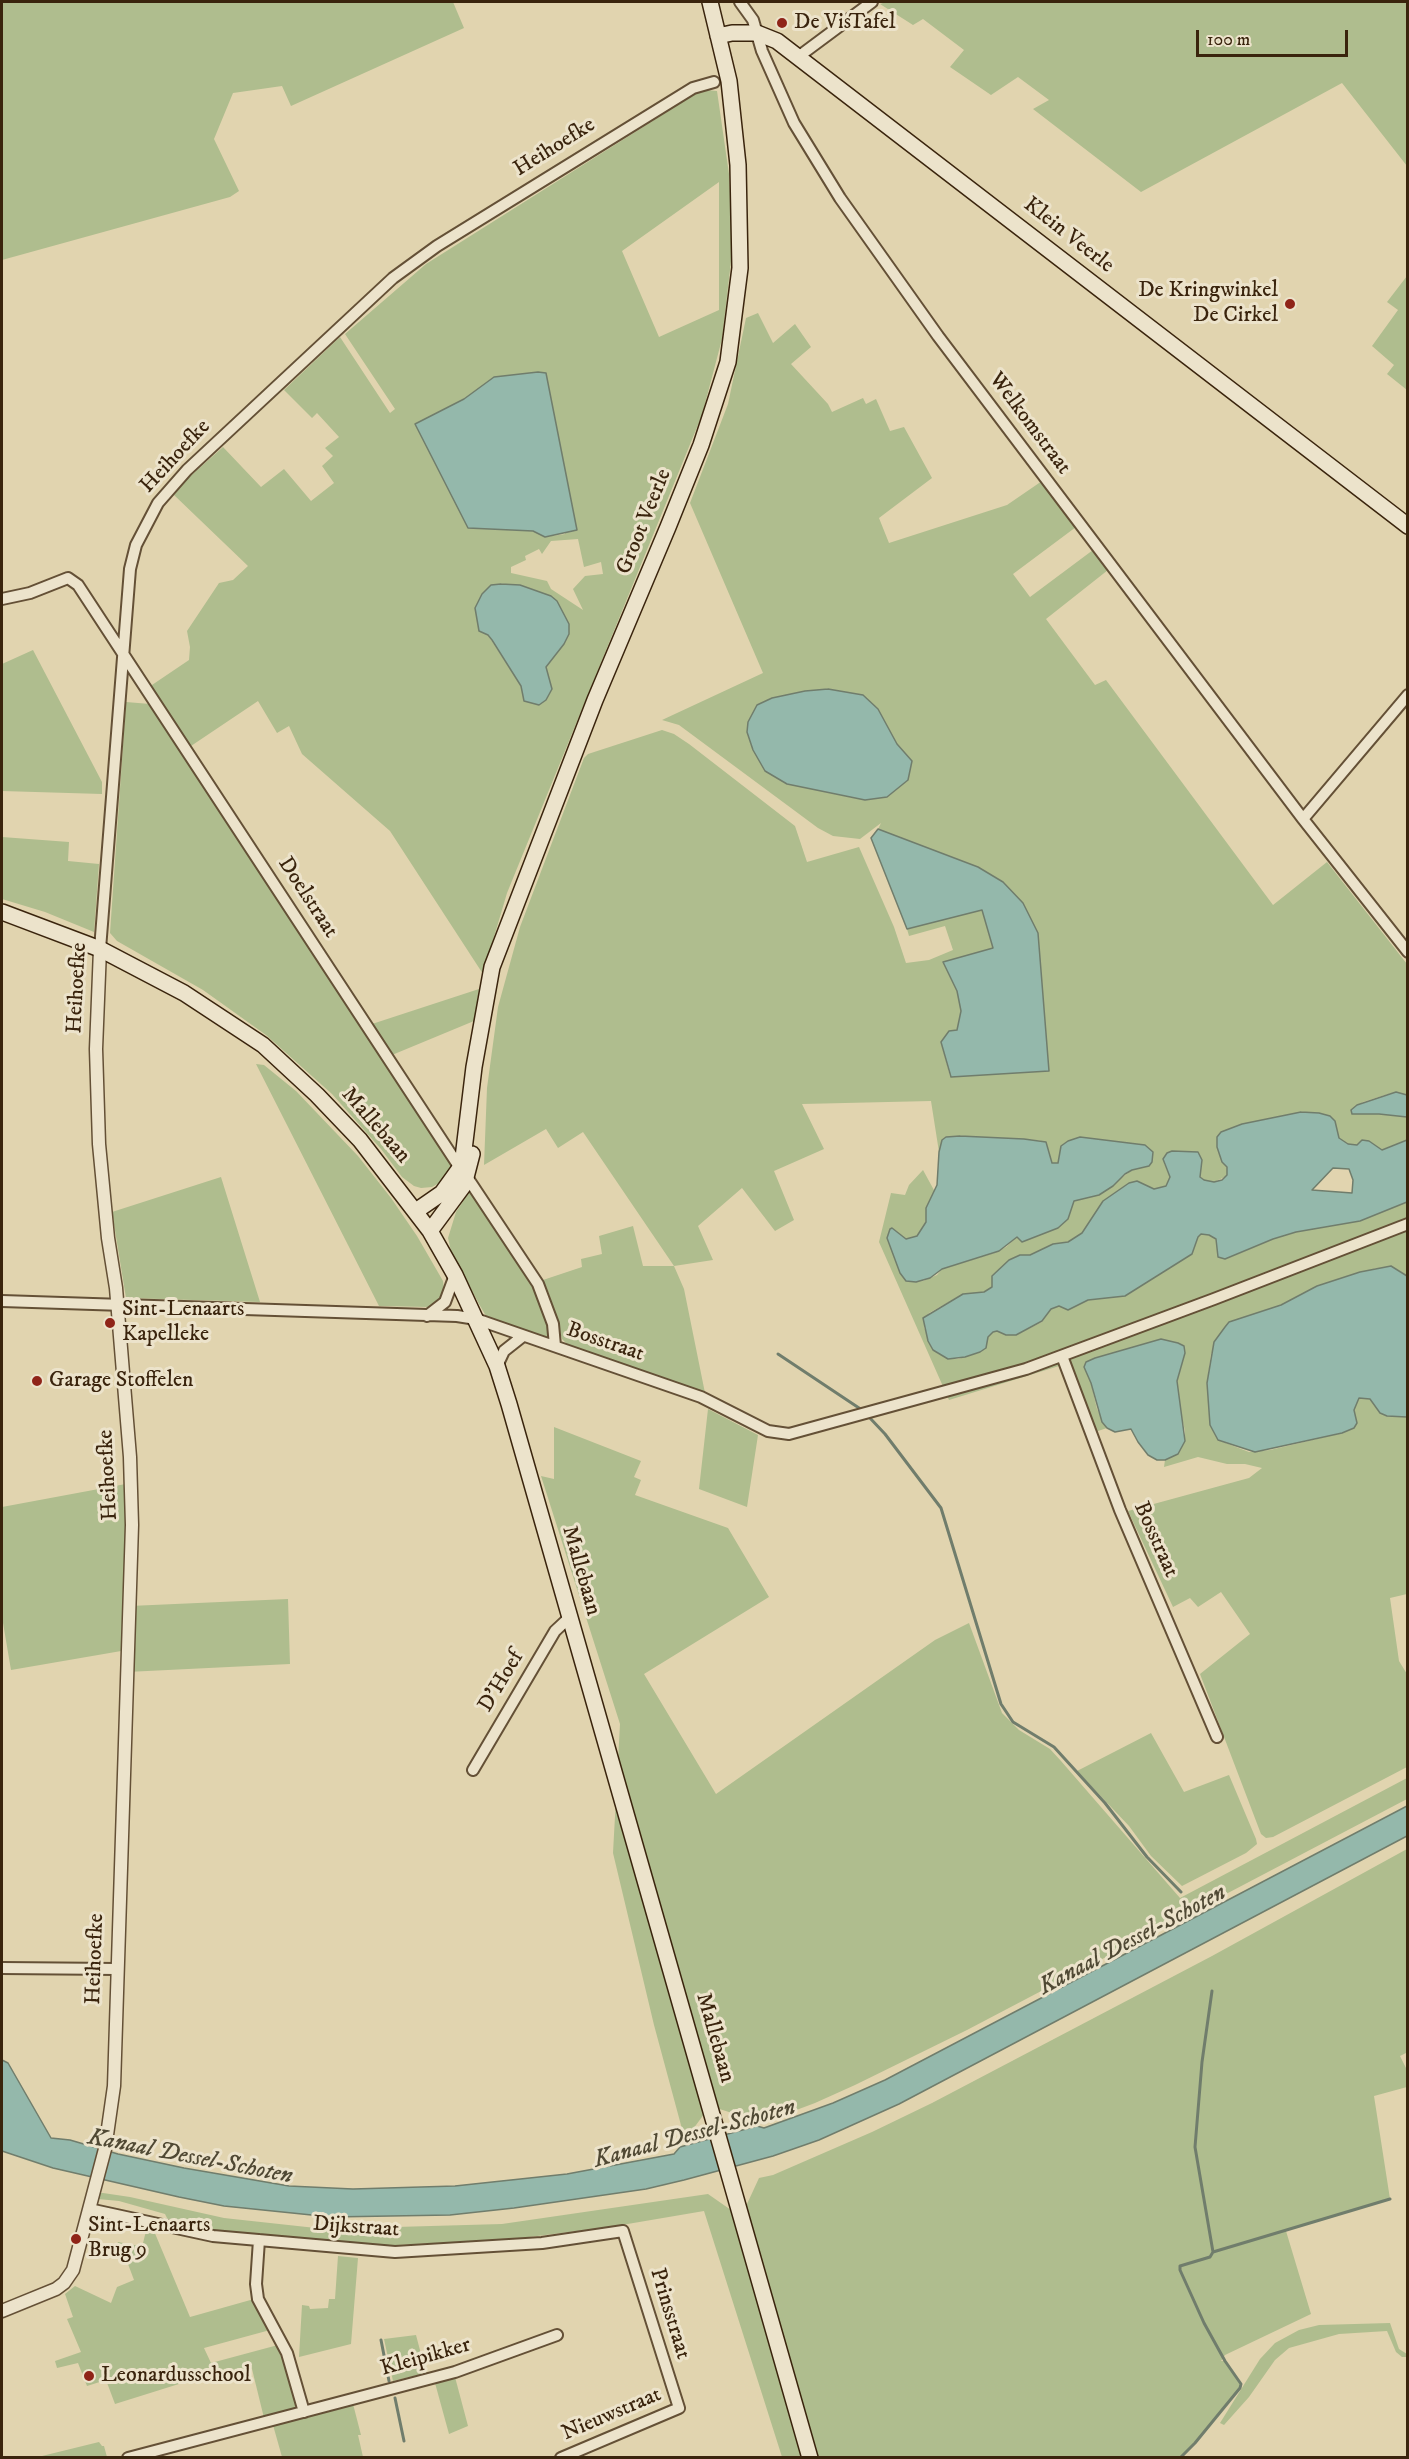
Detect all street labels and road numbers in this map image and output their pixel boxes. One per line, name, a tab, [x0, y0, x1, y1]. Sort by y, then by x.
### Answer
street label: Heihoefke	[509, 113, 601, 183]
street label: Klein Veerle	[1017, 192, 1119, 280]
street label: Welkomstraat	[982, 368, 1076, 480]
street label: Heihoefke	[135, 415, 217, 499]
street label: Groot Veerle	[612, 465, 678, 579]
street label: Doelstraat	[271, 853, 343, 943]
street label: Heihoefke	[62, 942, 94, 1034]
street label: Mallebaan	[335, 1083, 415, 1169]
street label: Bosstraat	[563, 1317, 647, 1369]
street label: Heihoefke	[93, 1429, 125, 1521]
street label: Bosstraat	[1127, 1498, 1183, 1582]
street label: Mallebaan	[555, 1523, 605, 1619]
street label: D'Hoef	[473, 1647, 531, 1717]
street label: Heihoefke	[81, 1913, 111, 2005]
street label: Mallebaan	[689, 1990, 739, 2086]
street label: Dijkstraat	[312, 2212, 400, 2244]
street label: Prinsstraat	[643, 2265, 695, 2363]
street label: Kleipikker	[378, 2333, 474, 2383]
street label: Nieuwstraat	[558, 2382, 666, 2448]

